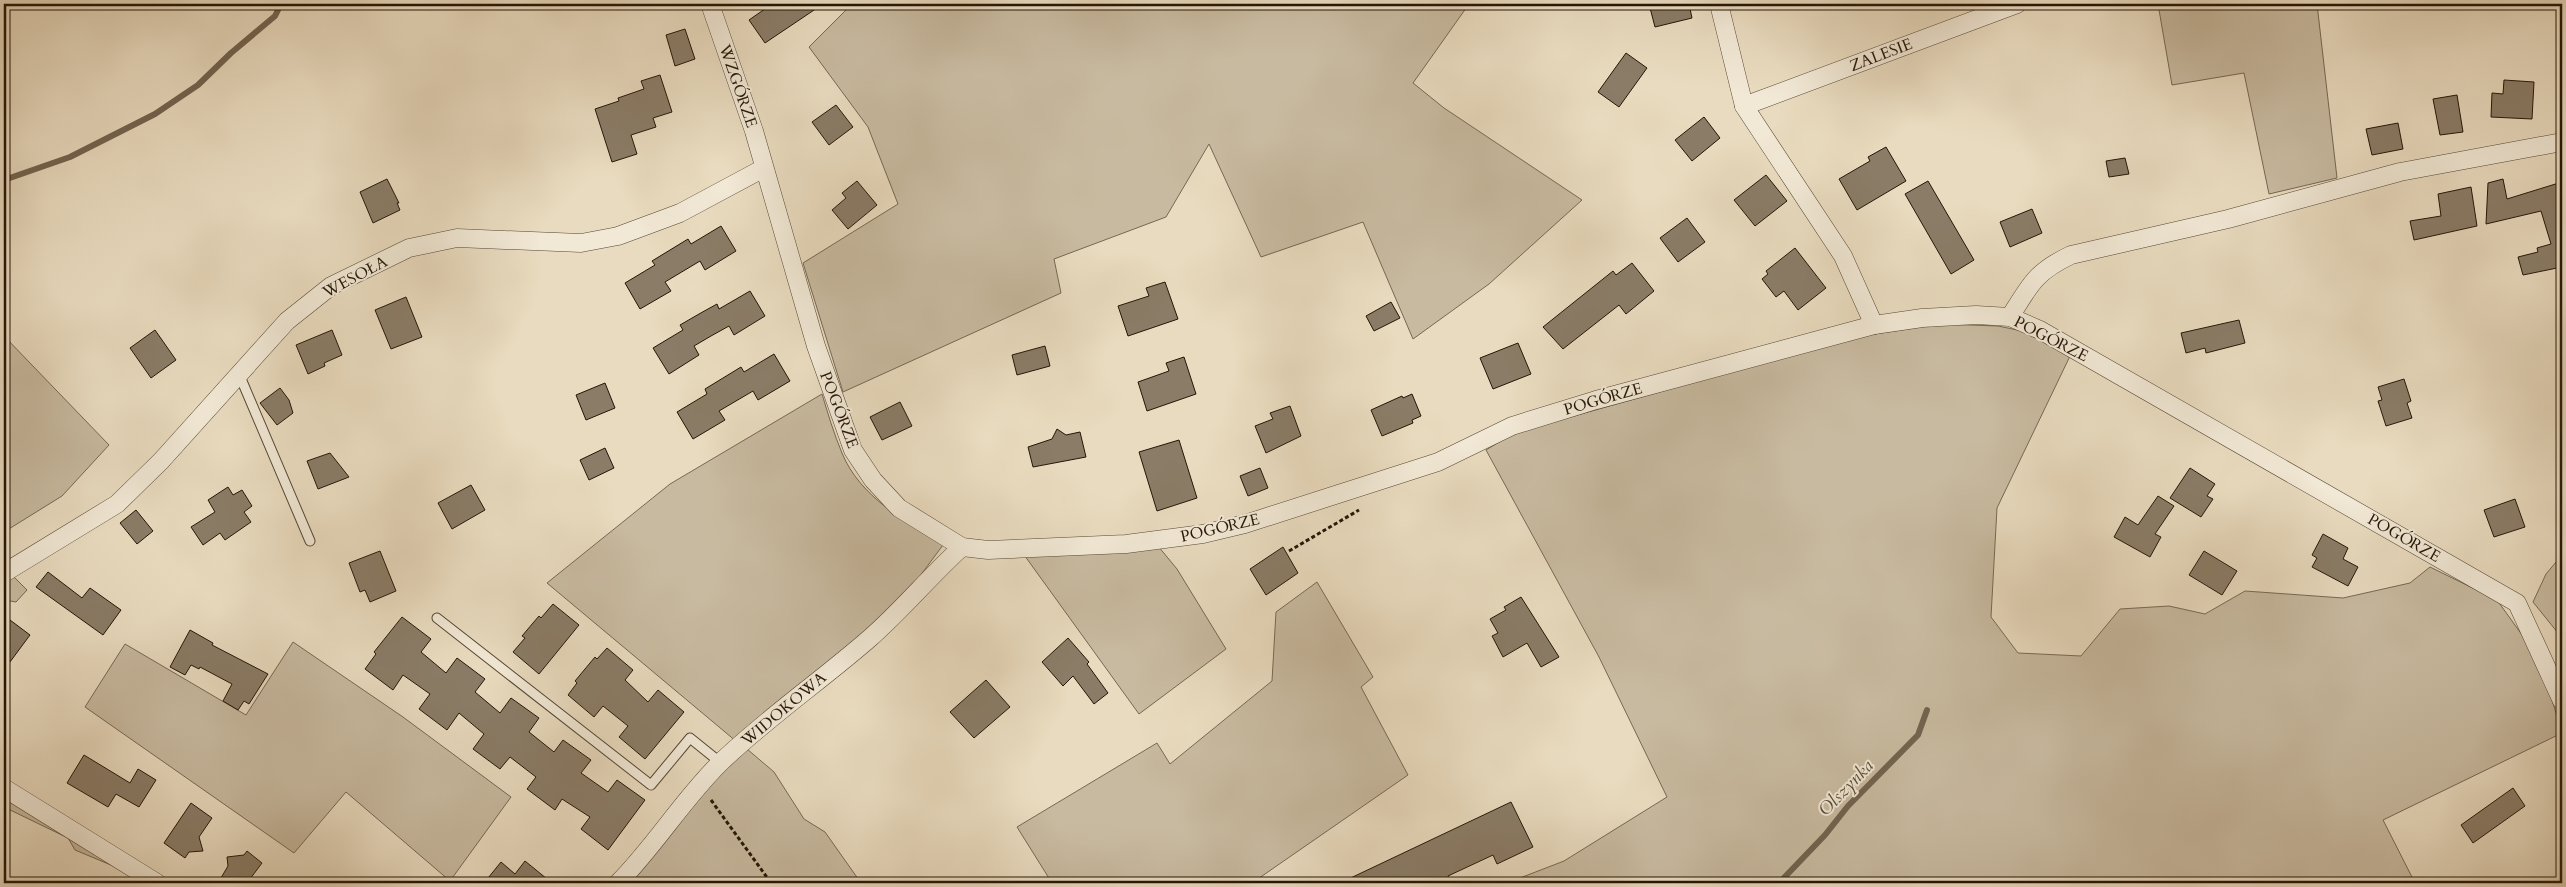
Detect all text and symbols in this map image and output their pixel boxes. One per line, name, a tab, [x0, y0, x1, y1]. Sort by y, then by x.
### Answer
street label: ZALESIE	[1846, 33, 1916, 77]
street label: WZGÓRZE	[713, 41, 763, 131]
street label: WESOŁA	[318, 250, 392, 304]
street label: POGÓRZE	[2010, 311, 2092, 367]
street label: POGÓRZE	[814, 368, 864, 452]
street label: POGÓRZE	[1561, 377, 1645, 421]
street label: POGÓRZE	[1178, 508, 1262, 548]
street label: POGÓRZE	[2364, 508, 2445, 568]
street label: WIDOKOWA	[736, 667, 832, 752]
water label: Olszynka	[1813, 754, 1879, 822]

